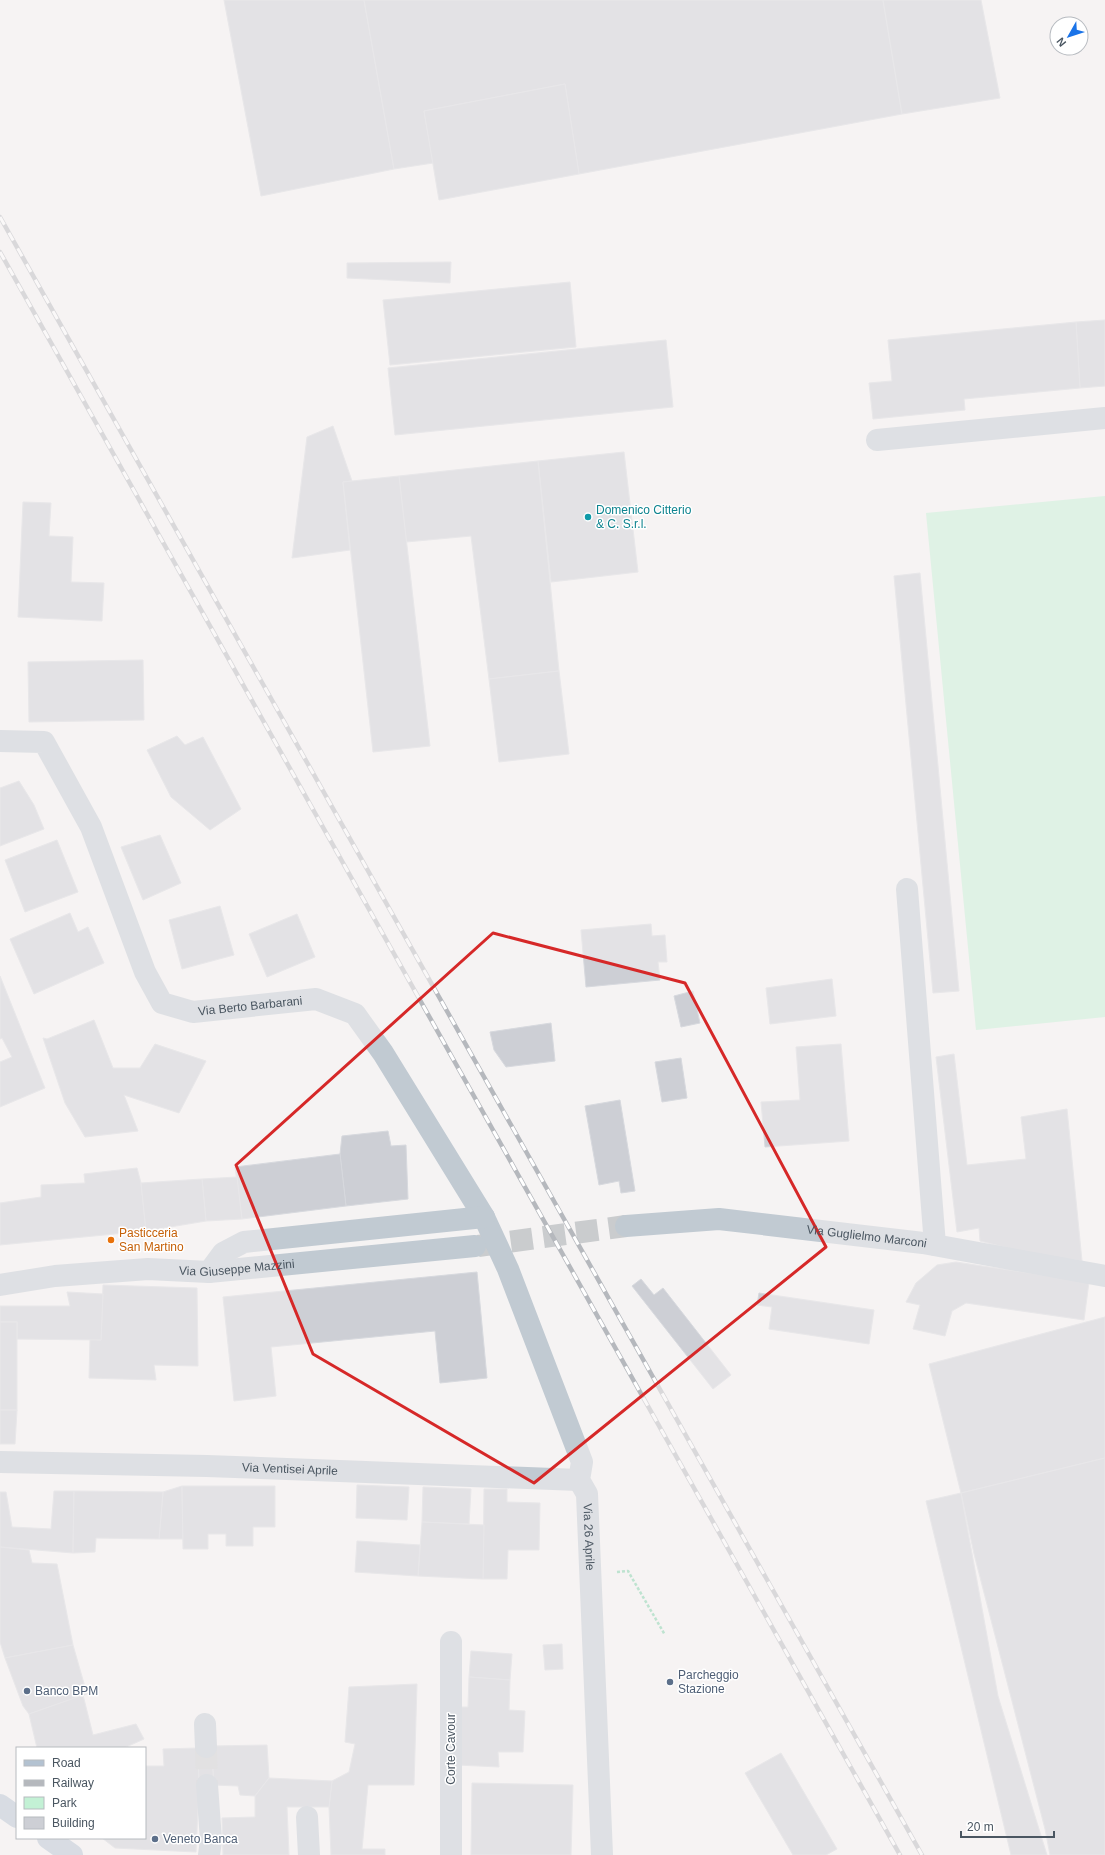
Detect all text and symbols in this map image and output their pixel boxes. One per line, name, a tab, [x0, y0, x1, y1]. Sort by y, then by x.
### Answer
north arrow	[1049, 16, 1089, 56]
text: N	[1054, 35, 1068, 49]
place label: Domenico Citterio & C. S.r.l.	[596, 503, 692, 531]
marker: Domenico Citterio & C. S.r.l.	[583, 512, 593, 522]
street label: Via Berto Barbarani	[197, 993, 303, 1018]
street label: Via Guglielmo Marconi	[806, 1222, 928, 1251]
place label: Pasticceria San Martino	[119, 1226, 184, 1254]
marker: Pasticceria San Martino	[106, 1235, 116, 1245]
street label: Via Giuseppe Mazzini	[179, 1257, 295, 1279]
street label: Via Ventisei Aprile	[242, 1460, 338, 1478]
street label: Via 26 Aprile	[580, 1503, 597, 1571]
place label: Parcheggio Stazione	[678, 1668, 739, 1696]
marker: Parcheggio Stazione	[665, 1677, 675, 1687]
place label: Banco BPM	[35, 1684, 98, 1698]
marker: Banco BPM	[22, 1686, 32, 1696]
street label: Corte Cavour	[444, 1713, 458, 1785]
legend	[16, 1747, 146, 1839]
text: Road	[52, 1756, 81, 1770]
text: Railway	[52, 1776, 94, 1790]
text: Park	[52, 1796, 78, 1810]
scale bar	[961, 1813, 1054, 1839]
text: Building	[52, 1816, 95, 1830]
text: 20 m	[967, 1820, 994, 1834]
place label: Veneto Banca	[163, 1832, 238, 1846]
marker: Veneto Banca	[150, 1834, 160, 1844]

